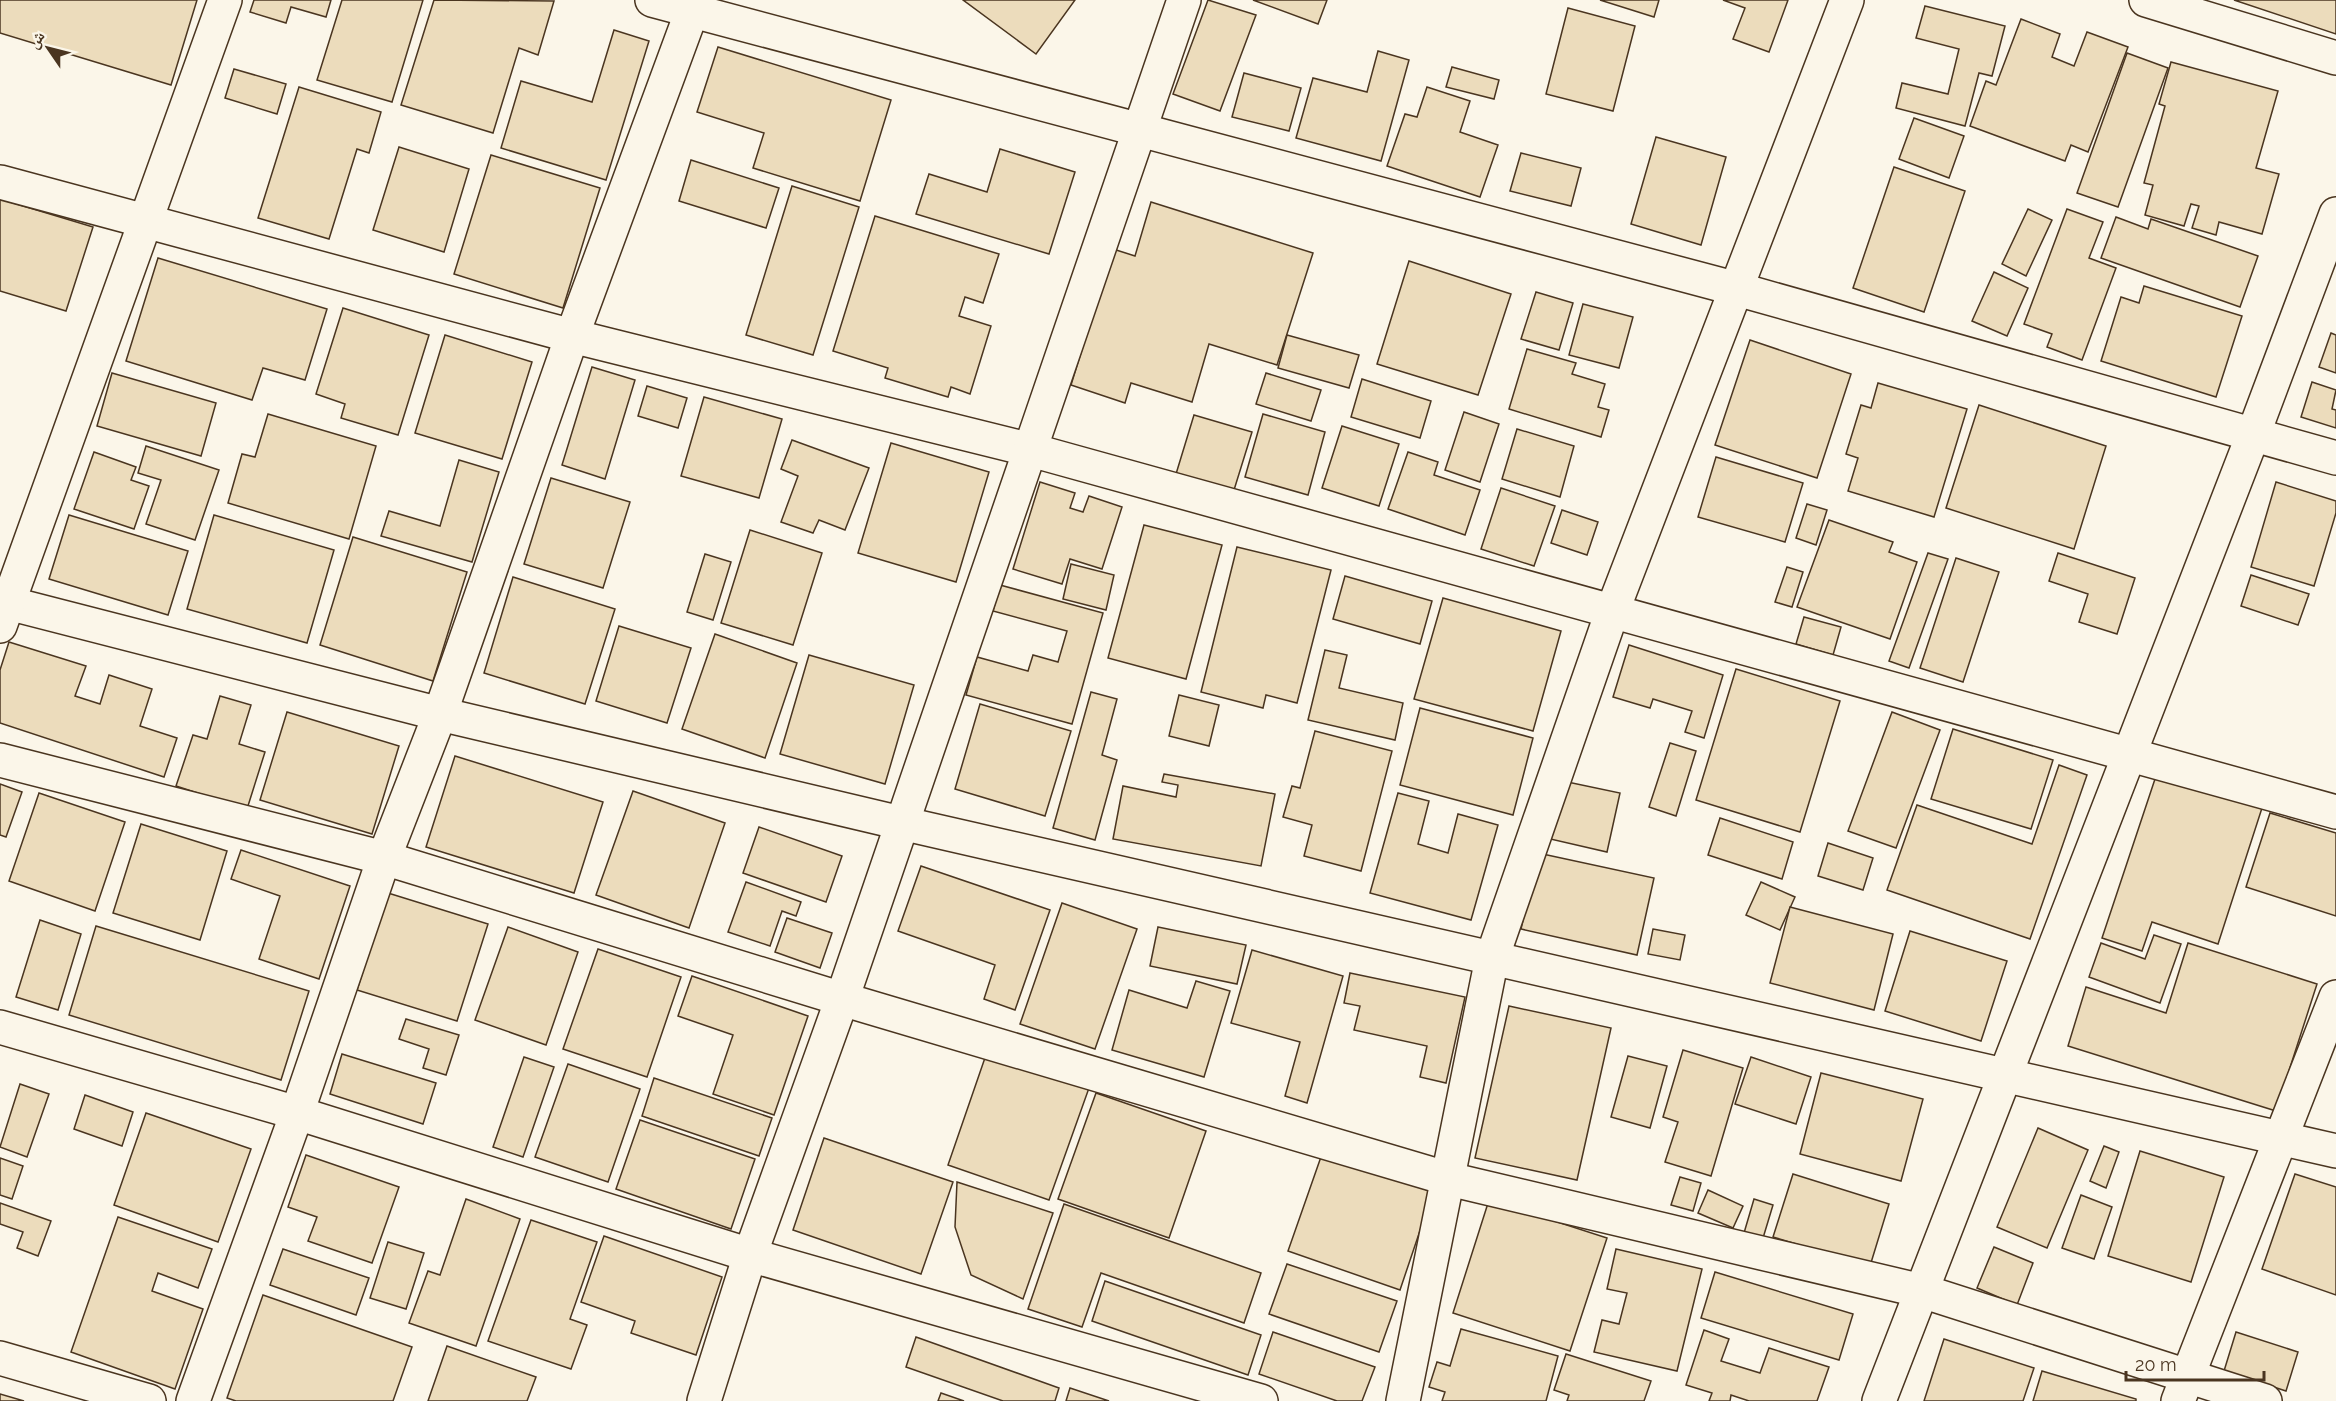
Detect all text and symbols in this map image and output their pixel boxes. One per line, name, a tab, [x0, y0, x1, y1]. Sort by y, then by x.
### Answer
north arrow	[18, 18, 78, 78]
text: ش	[23, 27, 49, 52]
scale bar	[2126, 1344, 2264, 1382]
text: 20 m	[2135, 1354, 2177, 1375]

